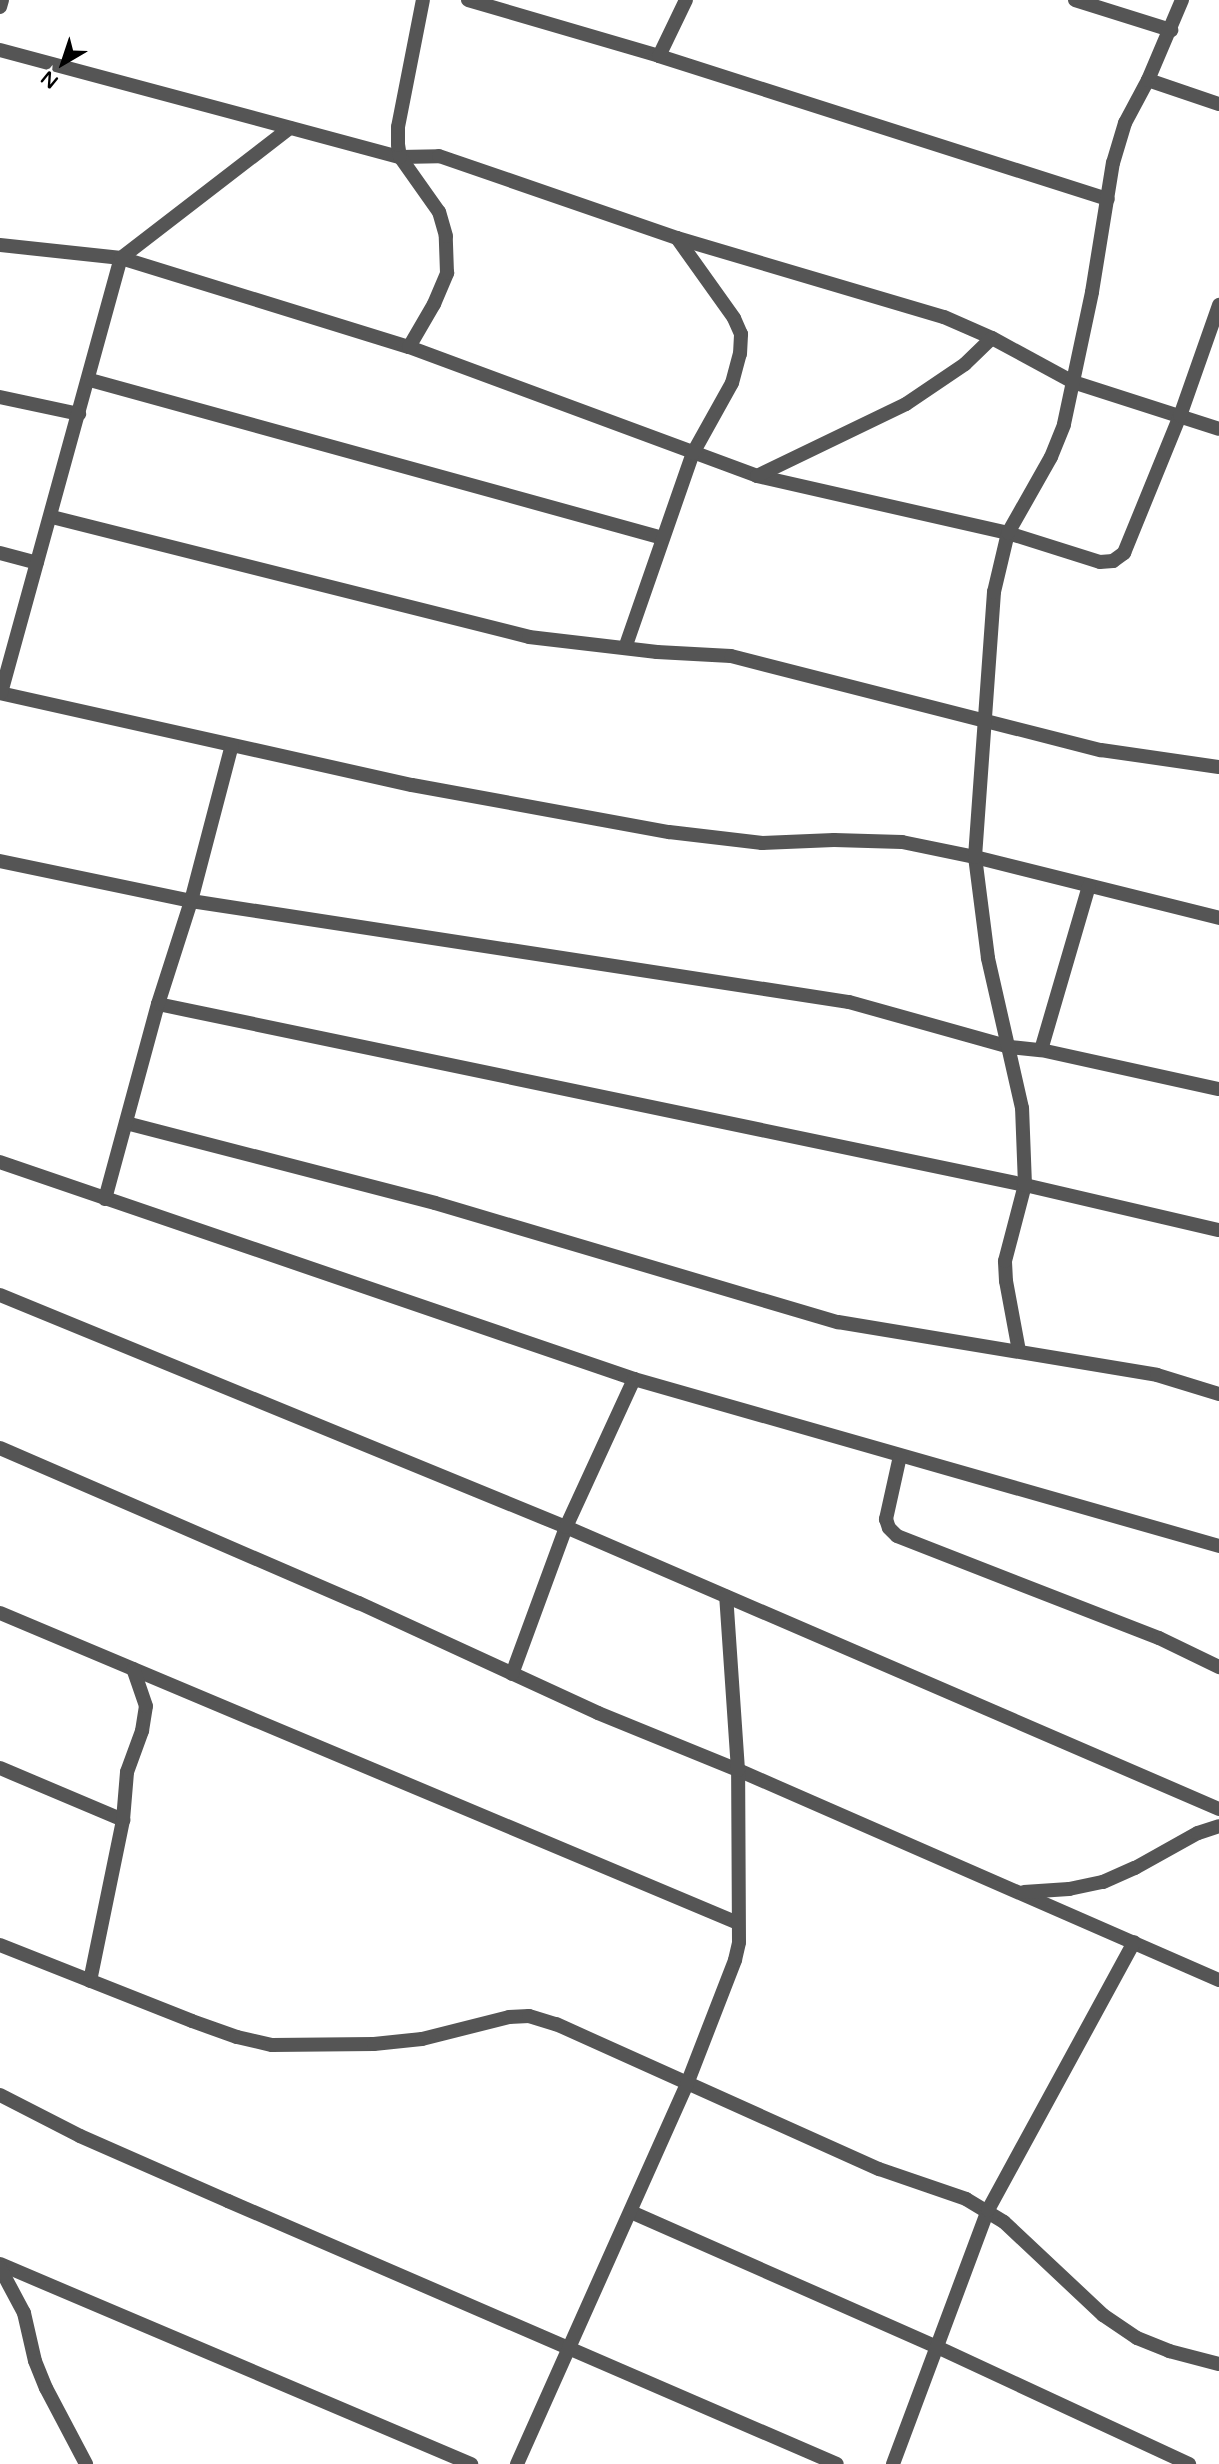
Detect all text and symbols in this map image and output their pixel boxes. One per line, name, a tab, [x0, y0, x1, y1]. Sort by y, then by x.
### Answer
north arrow	[28, 28, 98, 98]
text: N	[37, 66, 63, 93]

